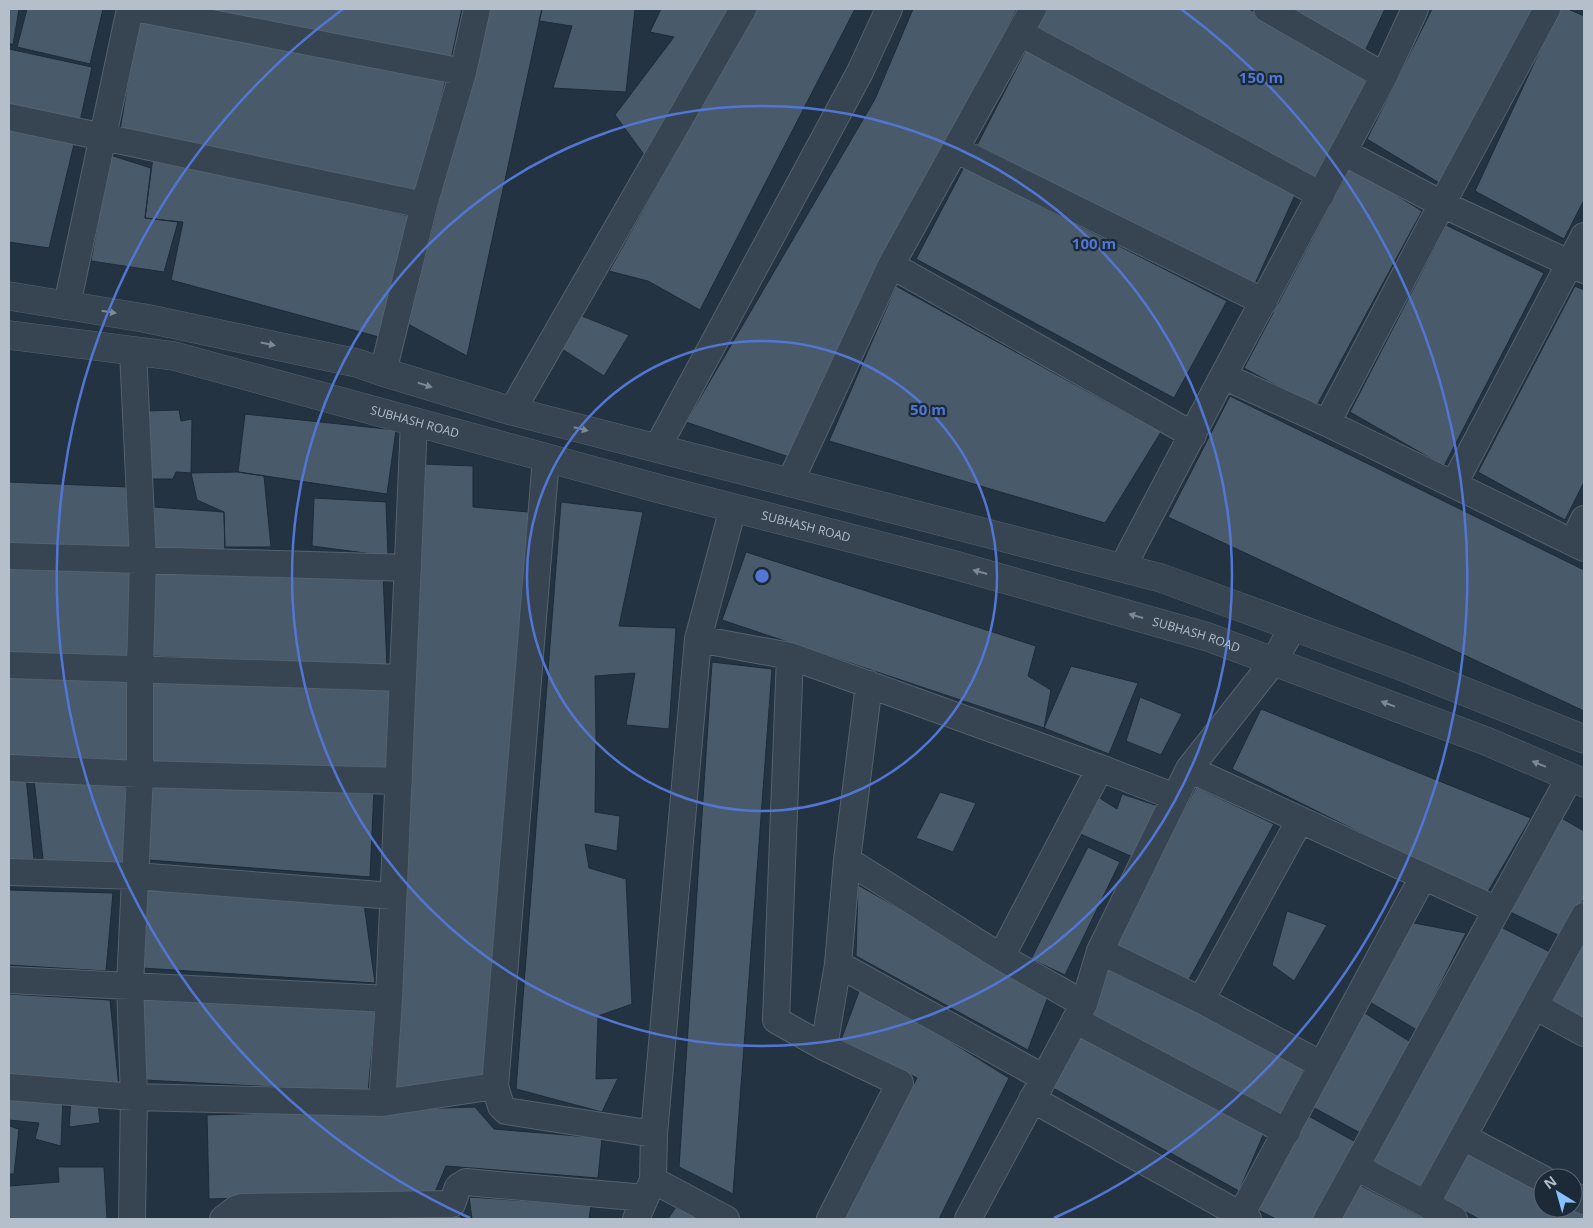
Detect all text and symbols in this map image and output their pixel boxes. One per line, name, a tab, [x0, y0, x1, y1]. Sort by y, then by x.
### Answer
text: 150 m	[1239, 67, 1283, 87]
text: 100 m	[1072, 233, 1116, 253]
one-way arrow	[101, 309, 117, 317]
one-way arrow	[260, 340, 276, 348]
one-way arrow	[418, 381, 433, 389]
text: 50 m	[910, 399, 946, 419]
street label: SUBHASH ROAD	[369, 401, 461, 442]
one-way arrow	[574, 425, 589, 433]
street label: SUBHASH ROAD	[760, 507, 852, 546]
centre of rings	[753, 567, 771, 585]
one-way arrow	[972, 567, 987, 575]
one-way arrow	[1128, 612, 1143, 620]
street label: SUBHASH ROAD	[1151, 613, 1243, 656]
one-way arrow	[1380, 700, 1395, 708]
one-way arrow	[1532, 759, 1546, 767]
north arrow	[1533, 1168, 1583, 1218]
text: N	[1540, 1171, 1560, 1193]

